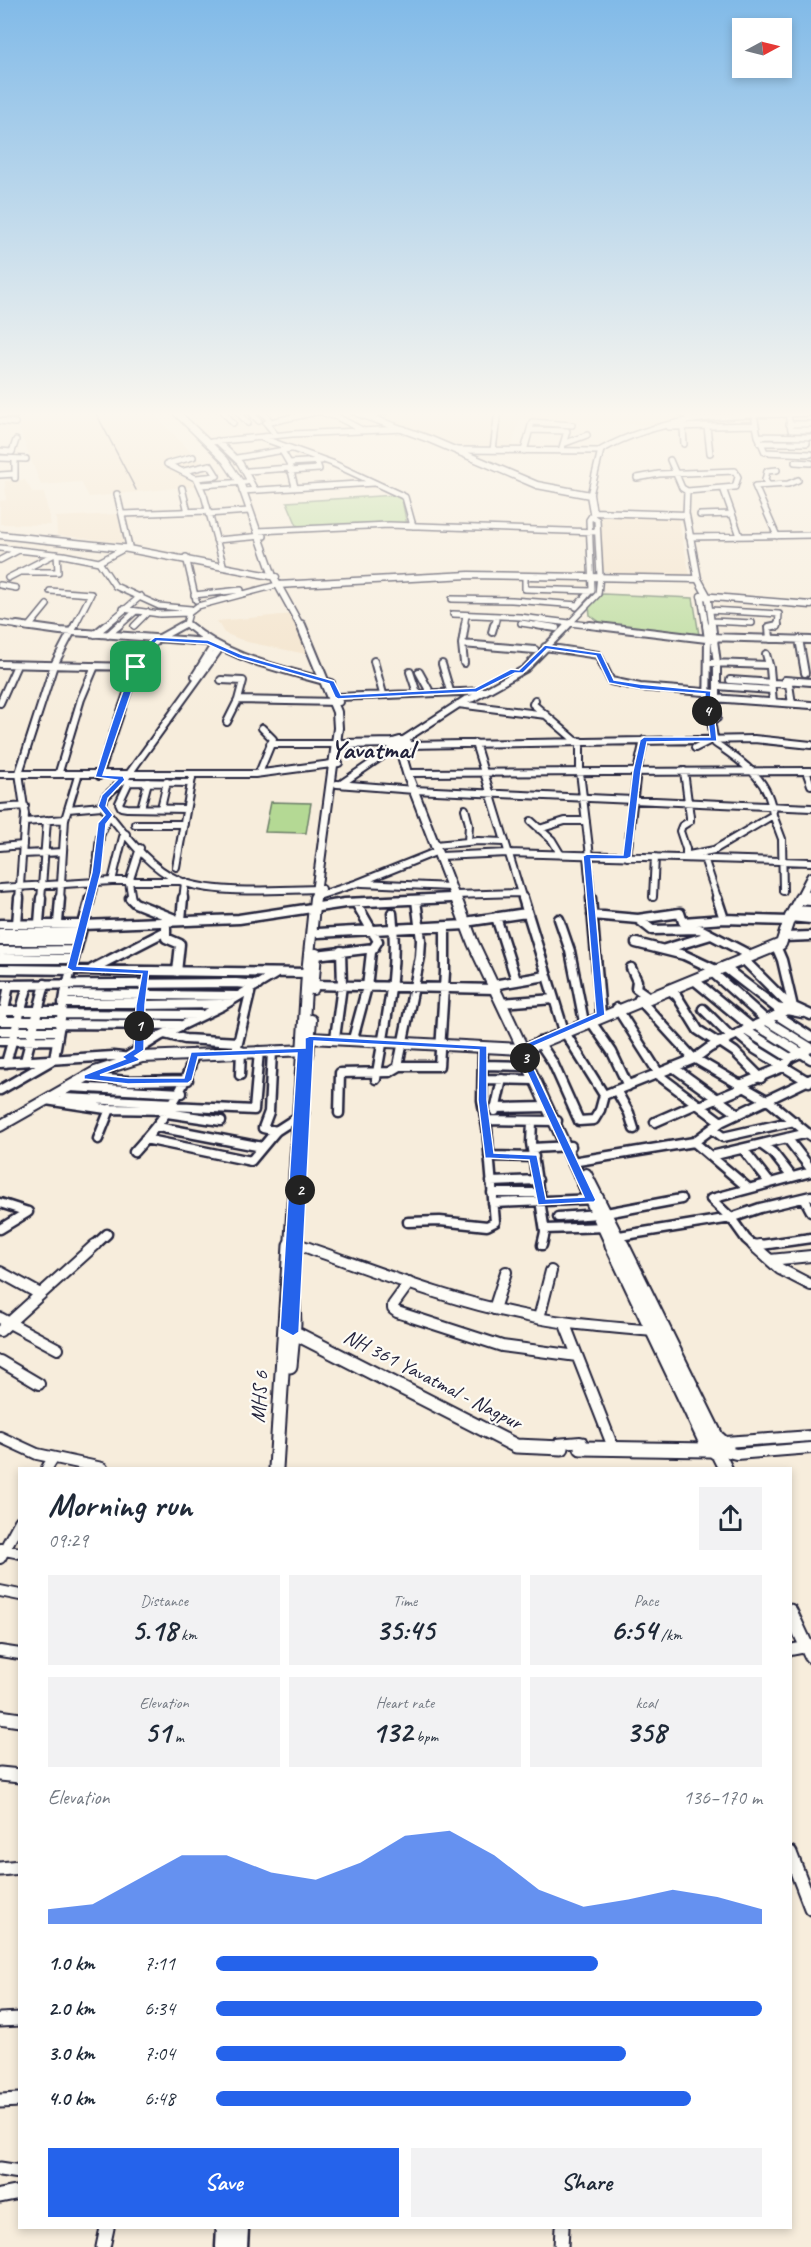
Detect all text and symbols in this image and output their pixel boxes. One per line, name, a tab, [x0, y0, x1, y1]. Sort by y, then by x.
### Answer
north arrow	[732, 18, 792, 78]
map controls	[732, 18, 792, 78]
pin	[110, 641, 161, 692]
icon: arrive	[119, 650, 152, 683]
pin: 4	[692, 696, 722, 726]
text: 4	[703, 701, 711, 721]
district label: Yavatmal	[330, 732, 419, 766]
pin: 1	[124, 1011, 154, 1041]
text: 1	[135, 1016, 143, 1036]
pin: 3	[510, 1043, 540, 1073]
text: 3	[521, 1048, 529, 1068]
pin: 2	[285, 1175, 315, 1205]
text: 2	[296, 1180, 304, 1200]
street label: NH 361 Yavatmal - Nagpur	[340, 1323, 528, 1436]
street label: MHS 6	[244, 1370, 274, 1424]
text: Morning run	[48, 1484, 192, 1526]
button: share	[699, 1487, 762, 1550]
text: 09:29	[48, 1528, 88, 1553]
text: Distance	[140, 1591, 188, 1611]
text: Time	[393, 1591, 417, 1611]
text: Pace	[634, 1591, 658, 1611]
text: 5.18	[131, 1611, 177, 1649]
text: 35:45	[376, 1611, 434, 1649]
text: 6:54	[610, 1611, 657, 1649]
text: km	[177, 1625, 197, 1645]
text: /km	[657, 1625, 682, 1645]
text: Elevation	[139, 1693, 189, 1713]
text: Heart rate	[376, 1693, 434, 1713]
text: kcal	[635, 1693, 657, 1713]
text: 51	[144, 1713, 171, 1751]
text: 132	[372, 1713, 412, 1751]
text: 358	[626, 1713, 666, 1751]
text: m	[171, 1727, 184, 1747]
text: bpm	[412, 1727, 438, 1747]
text: Elevation	[48, 1785, 110, 1810]
text: 136–170 m	[683, 1785, 762, 1810]
text: 1.0 km	[48, 1951, 95, 1976]
text: 7:11	[144, 1951, 175, 1976]
text: 2.0 km	[48, 1996, 95, 2021]
text: 6:34	[144, 1996, 175, 2021]
text: 3.0 km	[48, 2041, 95, 2066]
text: 7:04	[144, 2041, 175, 2066]
text: 4.0 km	[48, 2086, 95, 2111]
text: 6:48	[144, 2086, 175, 2111]
button: Save	[48, 2148, 399, 2217]
button: Share	[411, 2148, 762, 2217]

